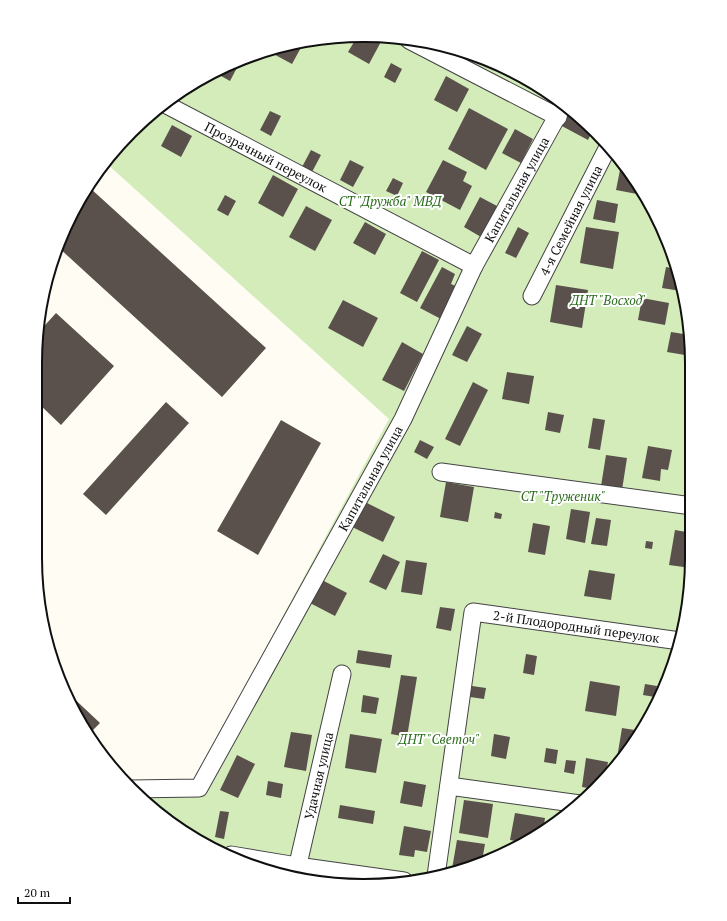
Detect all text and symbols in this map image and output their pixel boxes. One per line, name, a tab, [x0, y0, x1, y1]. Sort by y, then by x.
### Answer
street label: Прозрачный переулок	[202, 117, 331, 197]
street label: Капитальная улица	[480, 133, 553, 245]
street label: 4-я Семейная улица	[535, 162, 606, 279]
park label: СТ "Дружба" МВД	[339, 192, 443, 210]
park label: ДНТ "Восход"	[569, 291, 646, 309]
street label: Капитальная улица	[334, 422, 407, 534]
park label: СТ "Труженик"	[521, 487, 605, 505]
street label: 2-й Плодородный переулок	[492, 606, 662, 647]
street label: Удачная улица	[300, 730, 337, 821]
park label: ДНТ "Светоч"	[397, 730, 480, 748]
scale bar	[18, 879, 70, 905]
text: 20 m	[24, 885, 51, 900]

